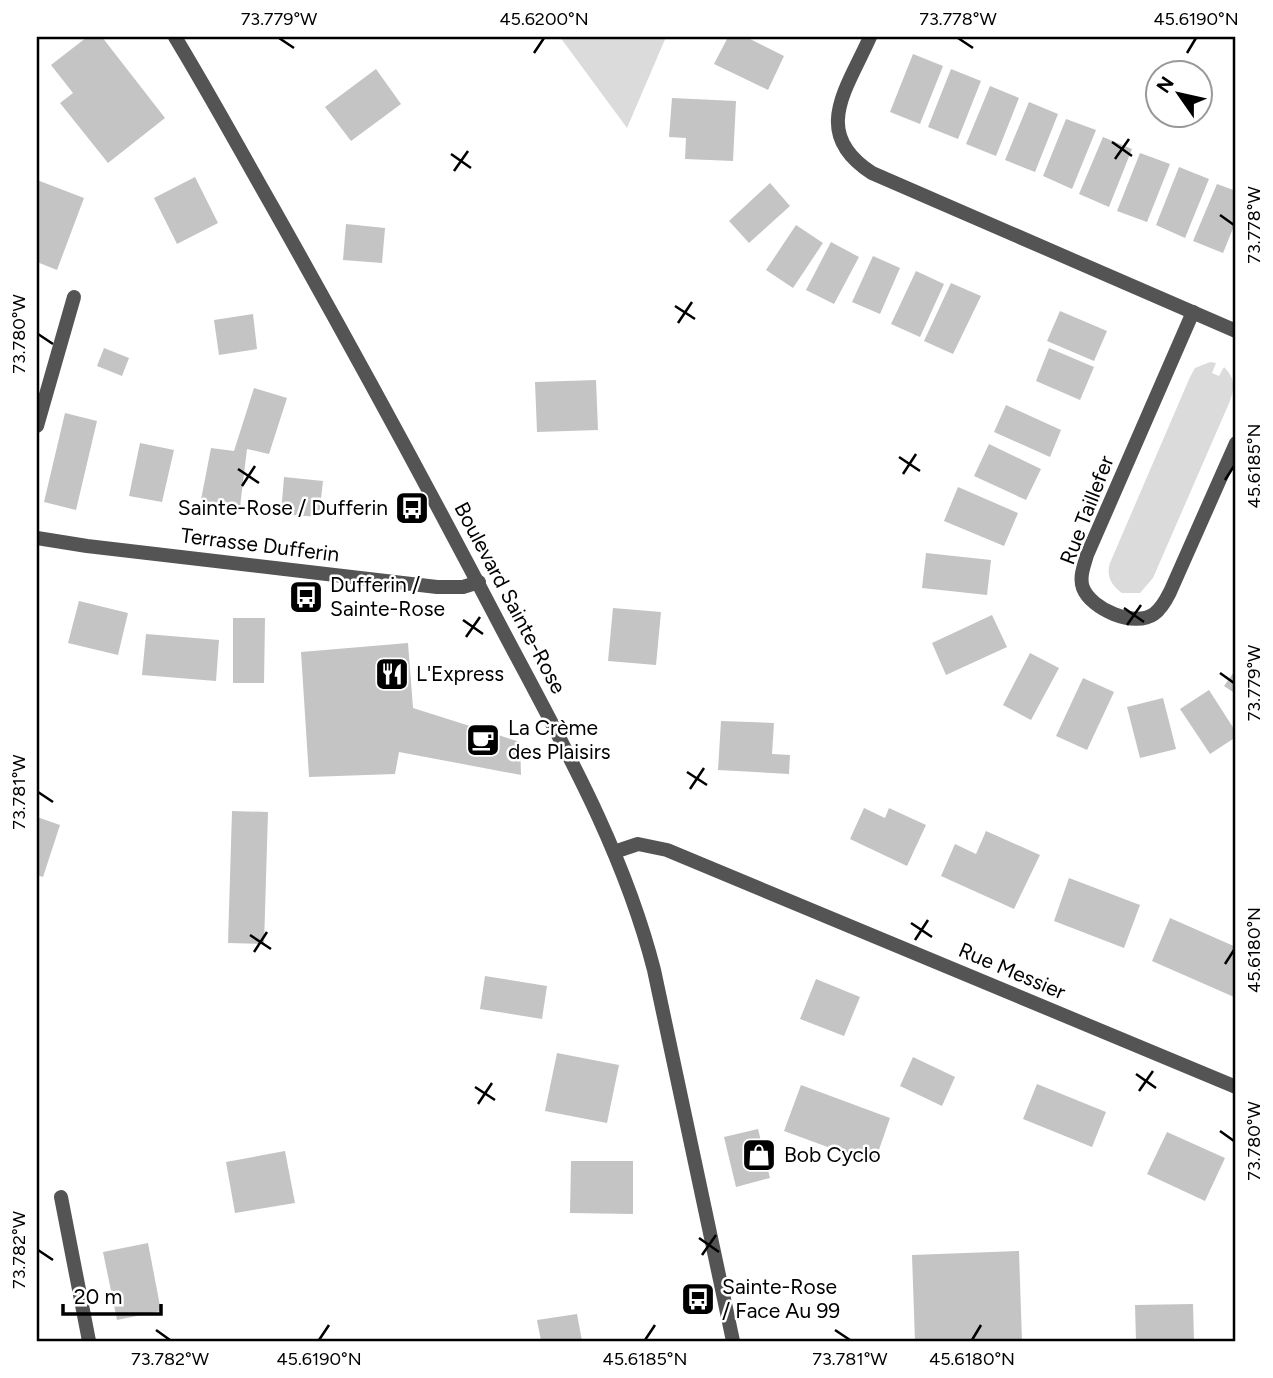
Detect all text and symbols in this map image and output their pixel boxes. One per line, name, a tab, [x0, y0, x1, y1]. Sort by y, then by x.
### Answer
text: 73.779°W	[241, 8, 318, 30]
text: 45.6200°N	[499, 8, 589, 30]
text: 73.778°W	[919, 8, 997, 30]
text: 45.6190°N	[1153, 8, 1239, 30]
north arrow	[1144, 60, 1214, 130]
text: N	[1152, 72, 1179, 97]
text: 73.778°W	[1243, 186, 1265, 264]
text: 73.780°W	[8, 294, 30, 374]
text: 45.6185°N	[1243, 424, 1265, 508]
street label: Rue Taillefer	[1054, 452, 1119, 568]
bus stop icon: Sainte-Rose / Dufferin	[393, 489, 431, 527]
place label: Sainte-Rose / Dufferin	[178, 495, 388, 520]
street label: Boulevard Sainte-Rose	[449, 498, 572, 698]
street label: Terrasse Dufferin	[179, 522, 341, 567]
place label: Dufferin / Sainte-Rose	[330, 572, 445, 621]
bus stop icon: Dufferin / Sainte-Rose	[287, 578, 325, 616]
text: 73.779°W	[1243, 644, 1265, 721]
restaurant icon: L'Express	[373, 655, 411, 693]
place label: L'Express	[416, 661, 504, 686]
place label: La Crème des Plaisirs	[508, 715, 611, 764]
cafe icon: La Crème des Plaisirs	[464, 721, 502, 759]
text: 73.781°W	[8, 754, 30, 830]
text: 45.6180°N	[1243, 907, 1265, 993]
street label: Rue Messier	[955, 937, 1069, 1004]
text: 73.780°W	[1243, 1101, 1265, 1181]
shop icon: Bob Cyclo	[740, 1136, 778, 1174]
place label: Bob Cyclo	[784, 1142, 881, 1167]
text: 73.782°W	[8, 1210, 30, 1289]
scale bar	[63, 1273, 161, 1317]
place label: Sainte-Rose / Face Au 99	[722, 1274, 840, 1323]
bus stop icon: Sainte-Rose / Face Au 99	[679, 1280, 717, 1318]
text: 20 m	[74, 1284, 122, 1309]
text: 73.782°W	[131, 1348, 210, 1370]
text: 45.6190°N	[276, 1348, 362, 1370]
text: 45.6185°N	[603, 1348, 687, 1370]
text: 73.781°W	[812, 1348, 888, 1370]
text: 45.6180°N	[929, 1348, 1015, 1370]

